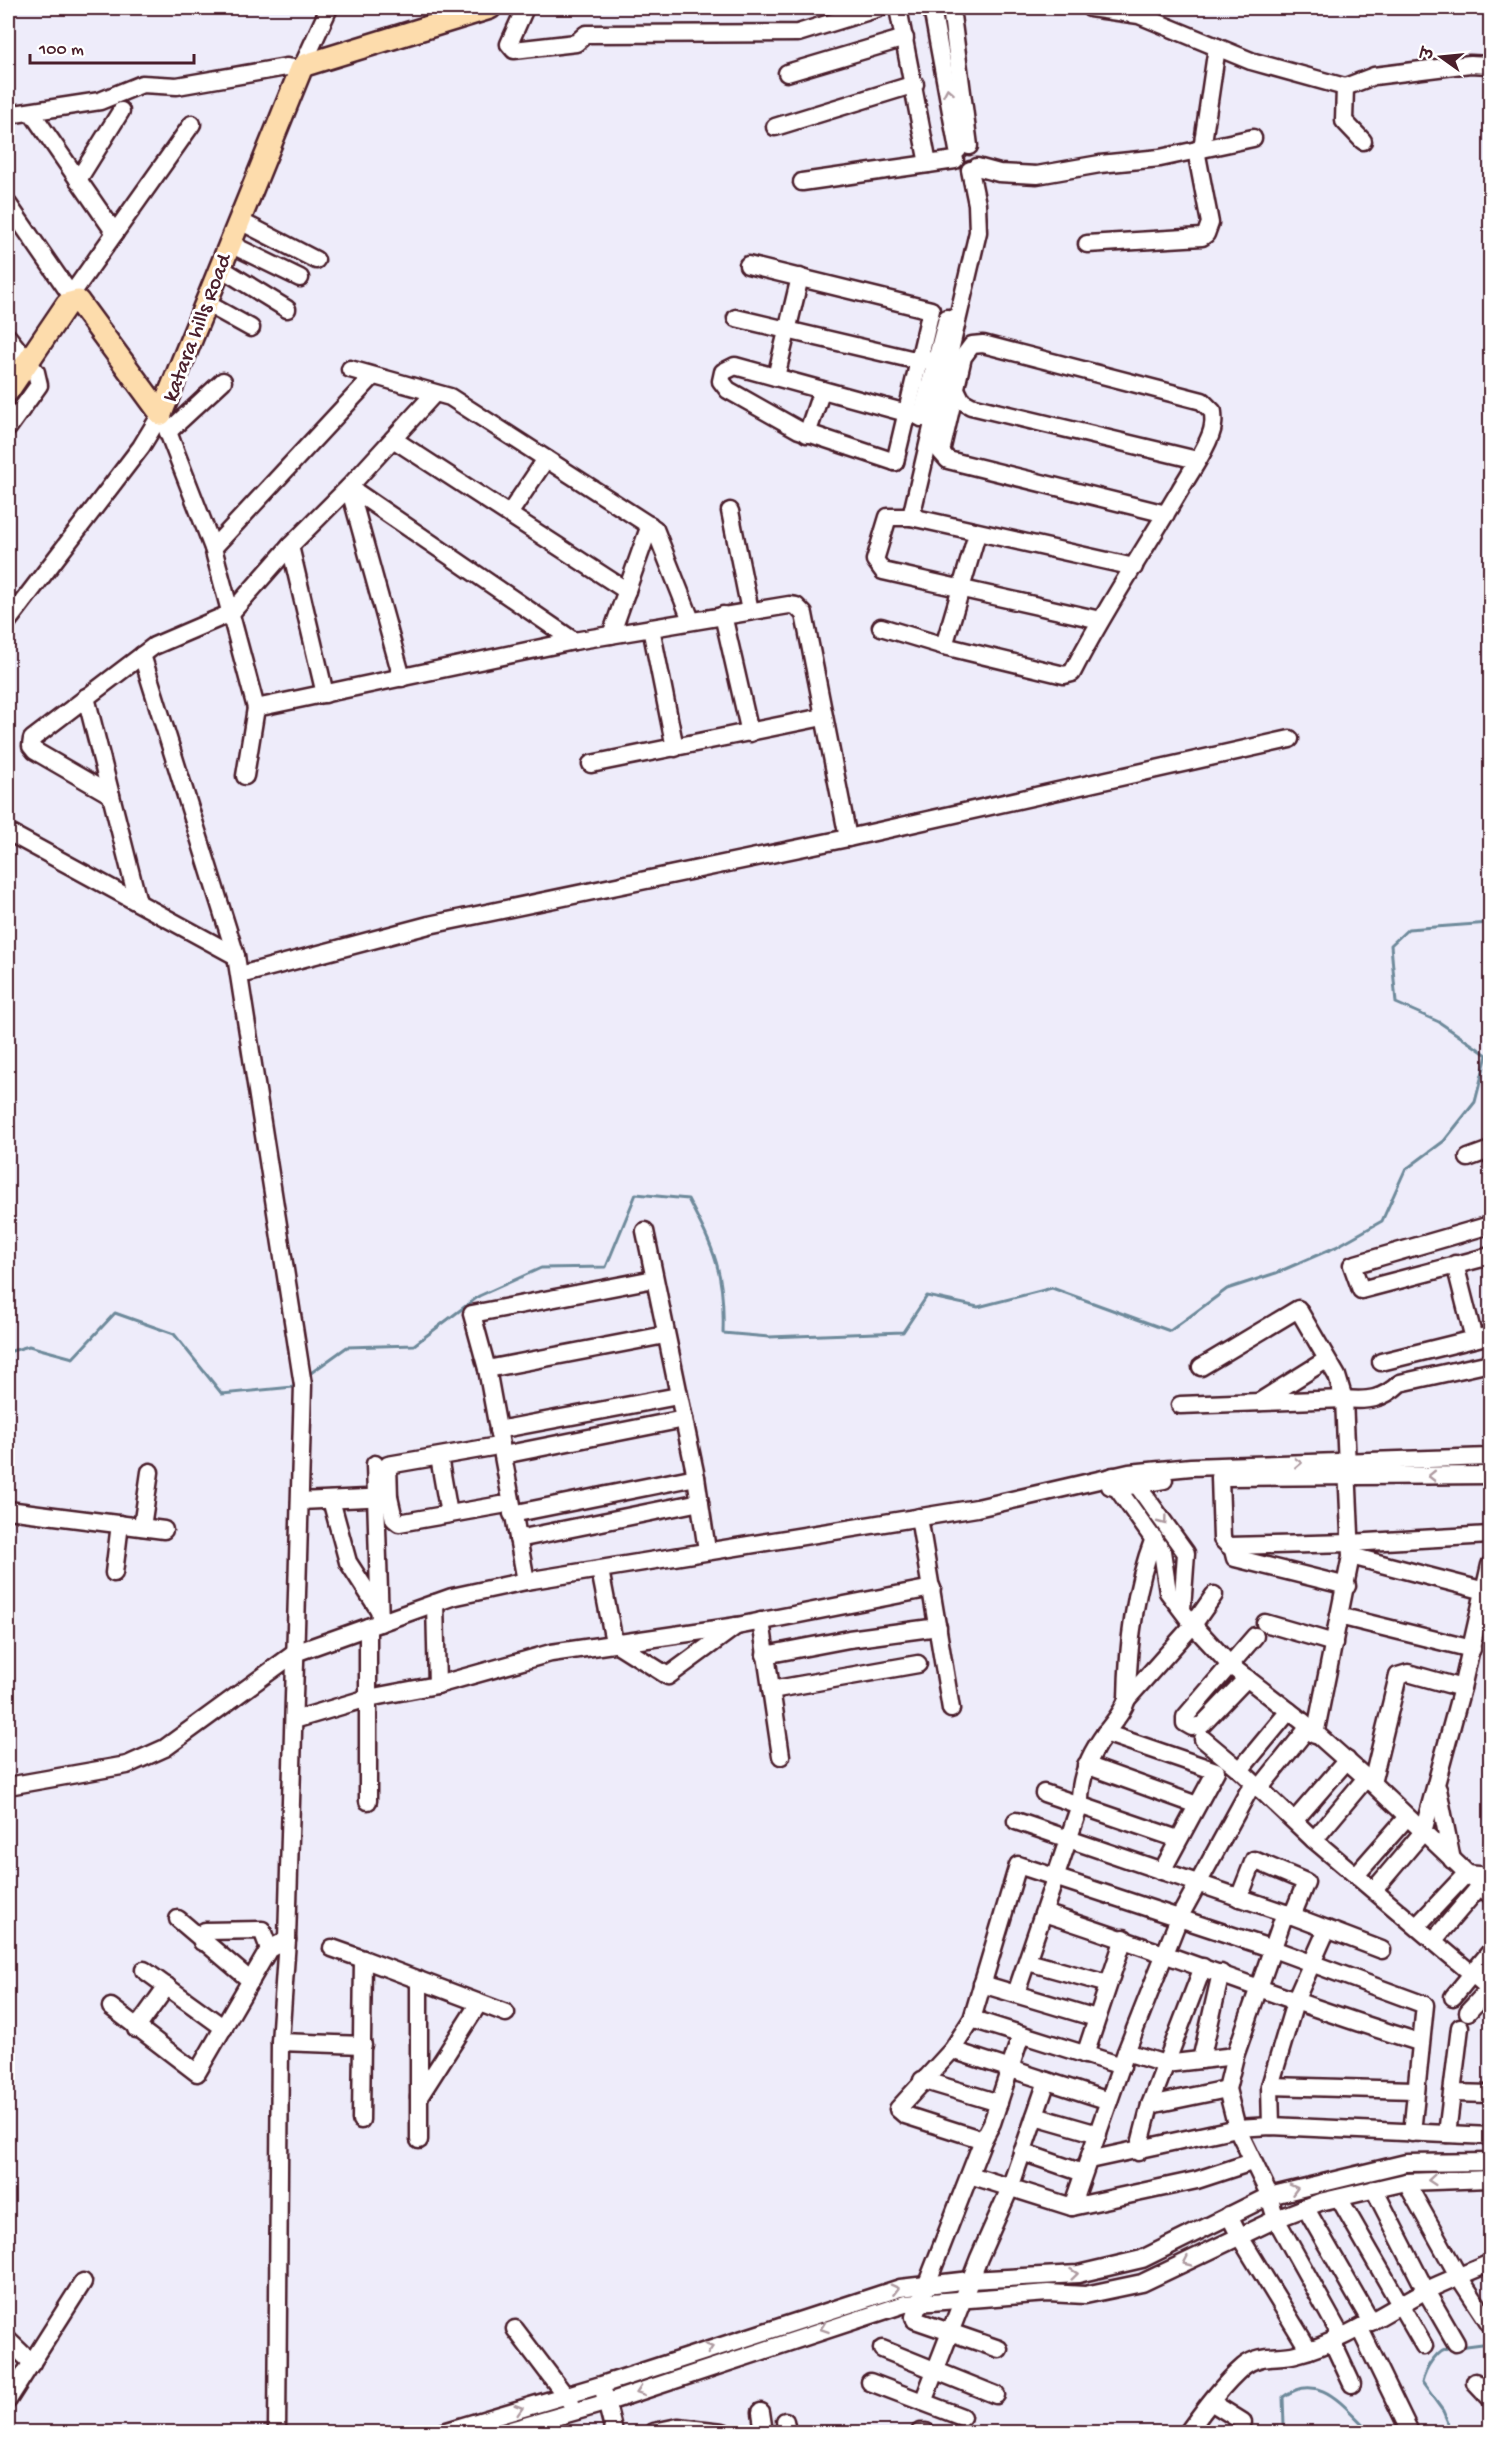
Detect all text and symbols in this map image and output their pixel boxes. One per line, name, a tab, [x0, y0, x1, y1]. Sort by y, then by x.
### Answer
scale bar	[30, 27, 194, 65]
north arrow	[1411, 27, 1471, 87]
text: 100 m	[38, 40, 84, 61]
text: उ	[1419, 45, 1441, 64]
one-way arrow	[942, 88, 955, 98]
street label: katara hills Road	[159, 249, 240, 406]
one-way arrow	[1294, 1457, 1303, 1470]
one-way arrow	[1428, 1470, 1437, 1482]
one-way arrow	[1155, 1514, 1166, 1525]
one-way arrow	[1428, 2173, 1437, 2186]
one-way arrow	[1289, 2184, 1299, 2197]
one-way arrow	[1182, 2255, 1193, 2267]
one-way arrow	[1070, 2268, 1079, 2280]
one-way arrow	[890, 2284, 900, 2297]
one-way arrow	[820, 2321, 830, 2334]
one-way arrow	[703, 2343, 714, 2355]
one-way arrow	[635, 2384, 646, 2397]
one-way arrow	[513, 2404, 524, 2416]

